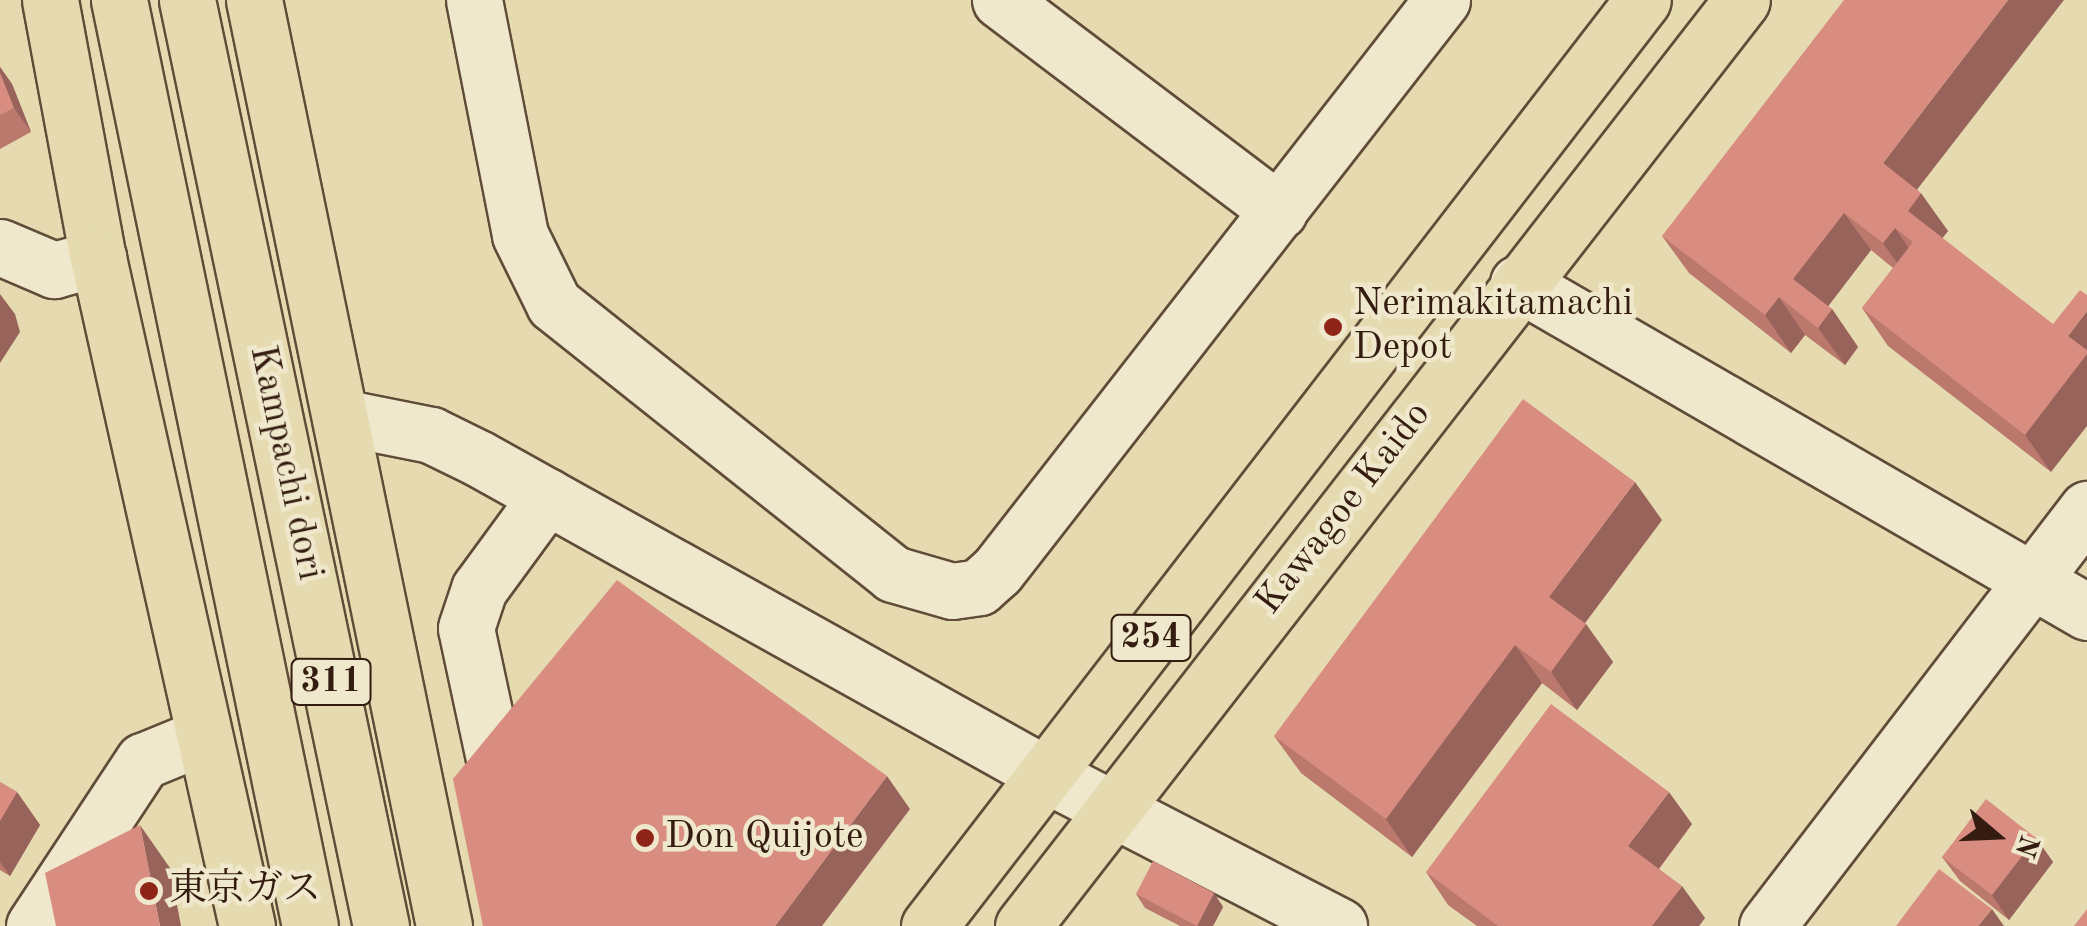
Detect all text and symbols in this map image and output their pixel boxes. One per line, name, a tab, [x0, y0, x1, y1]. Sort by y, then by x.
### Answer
place label: Nerimakitamachi Depot	[1353, 282, 1633, 372]
marker: Nerimakitamachi Depot	[1322, 316, 1344, 338]
street label: Kampachi dori	[238, 341, 332, 585]
street label: Kawagoe Kaido	[1247, 393, 1441, 625]
road number: 254	[1108, 608, 1194, 668]
road number: 311	[288, 652, 374, 712]
north arrow	[1947, 786, 2047, 886]
place label: Don Quijote	[665, 815, 864, 861]
marker: Don Quijote	[634, 827, 656, 849]
text: N	[2009, 831, 2042, 860]
place label: 東京ガス	[169, 868, 321, 914]
marker: 東京ガス	[138, 880, 160, 902]

